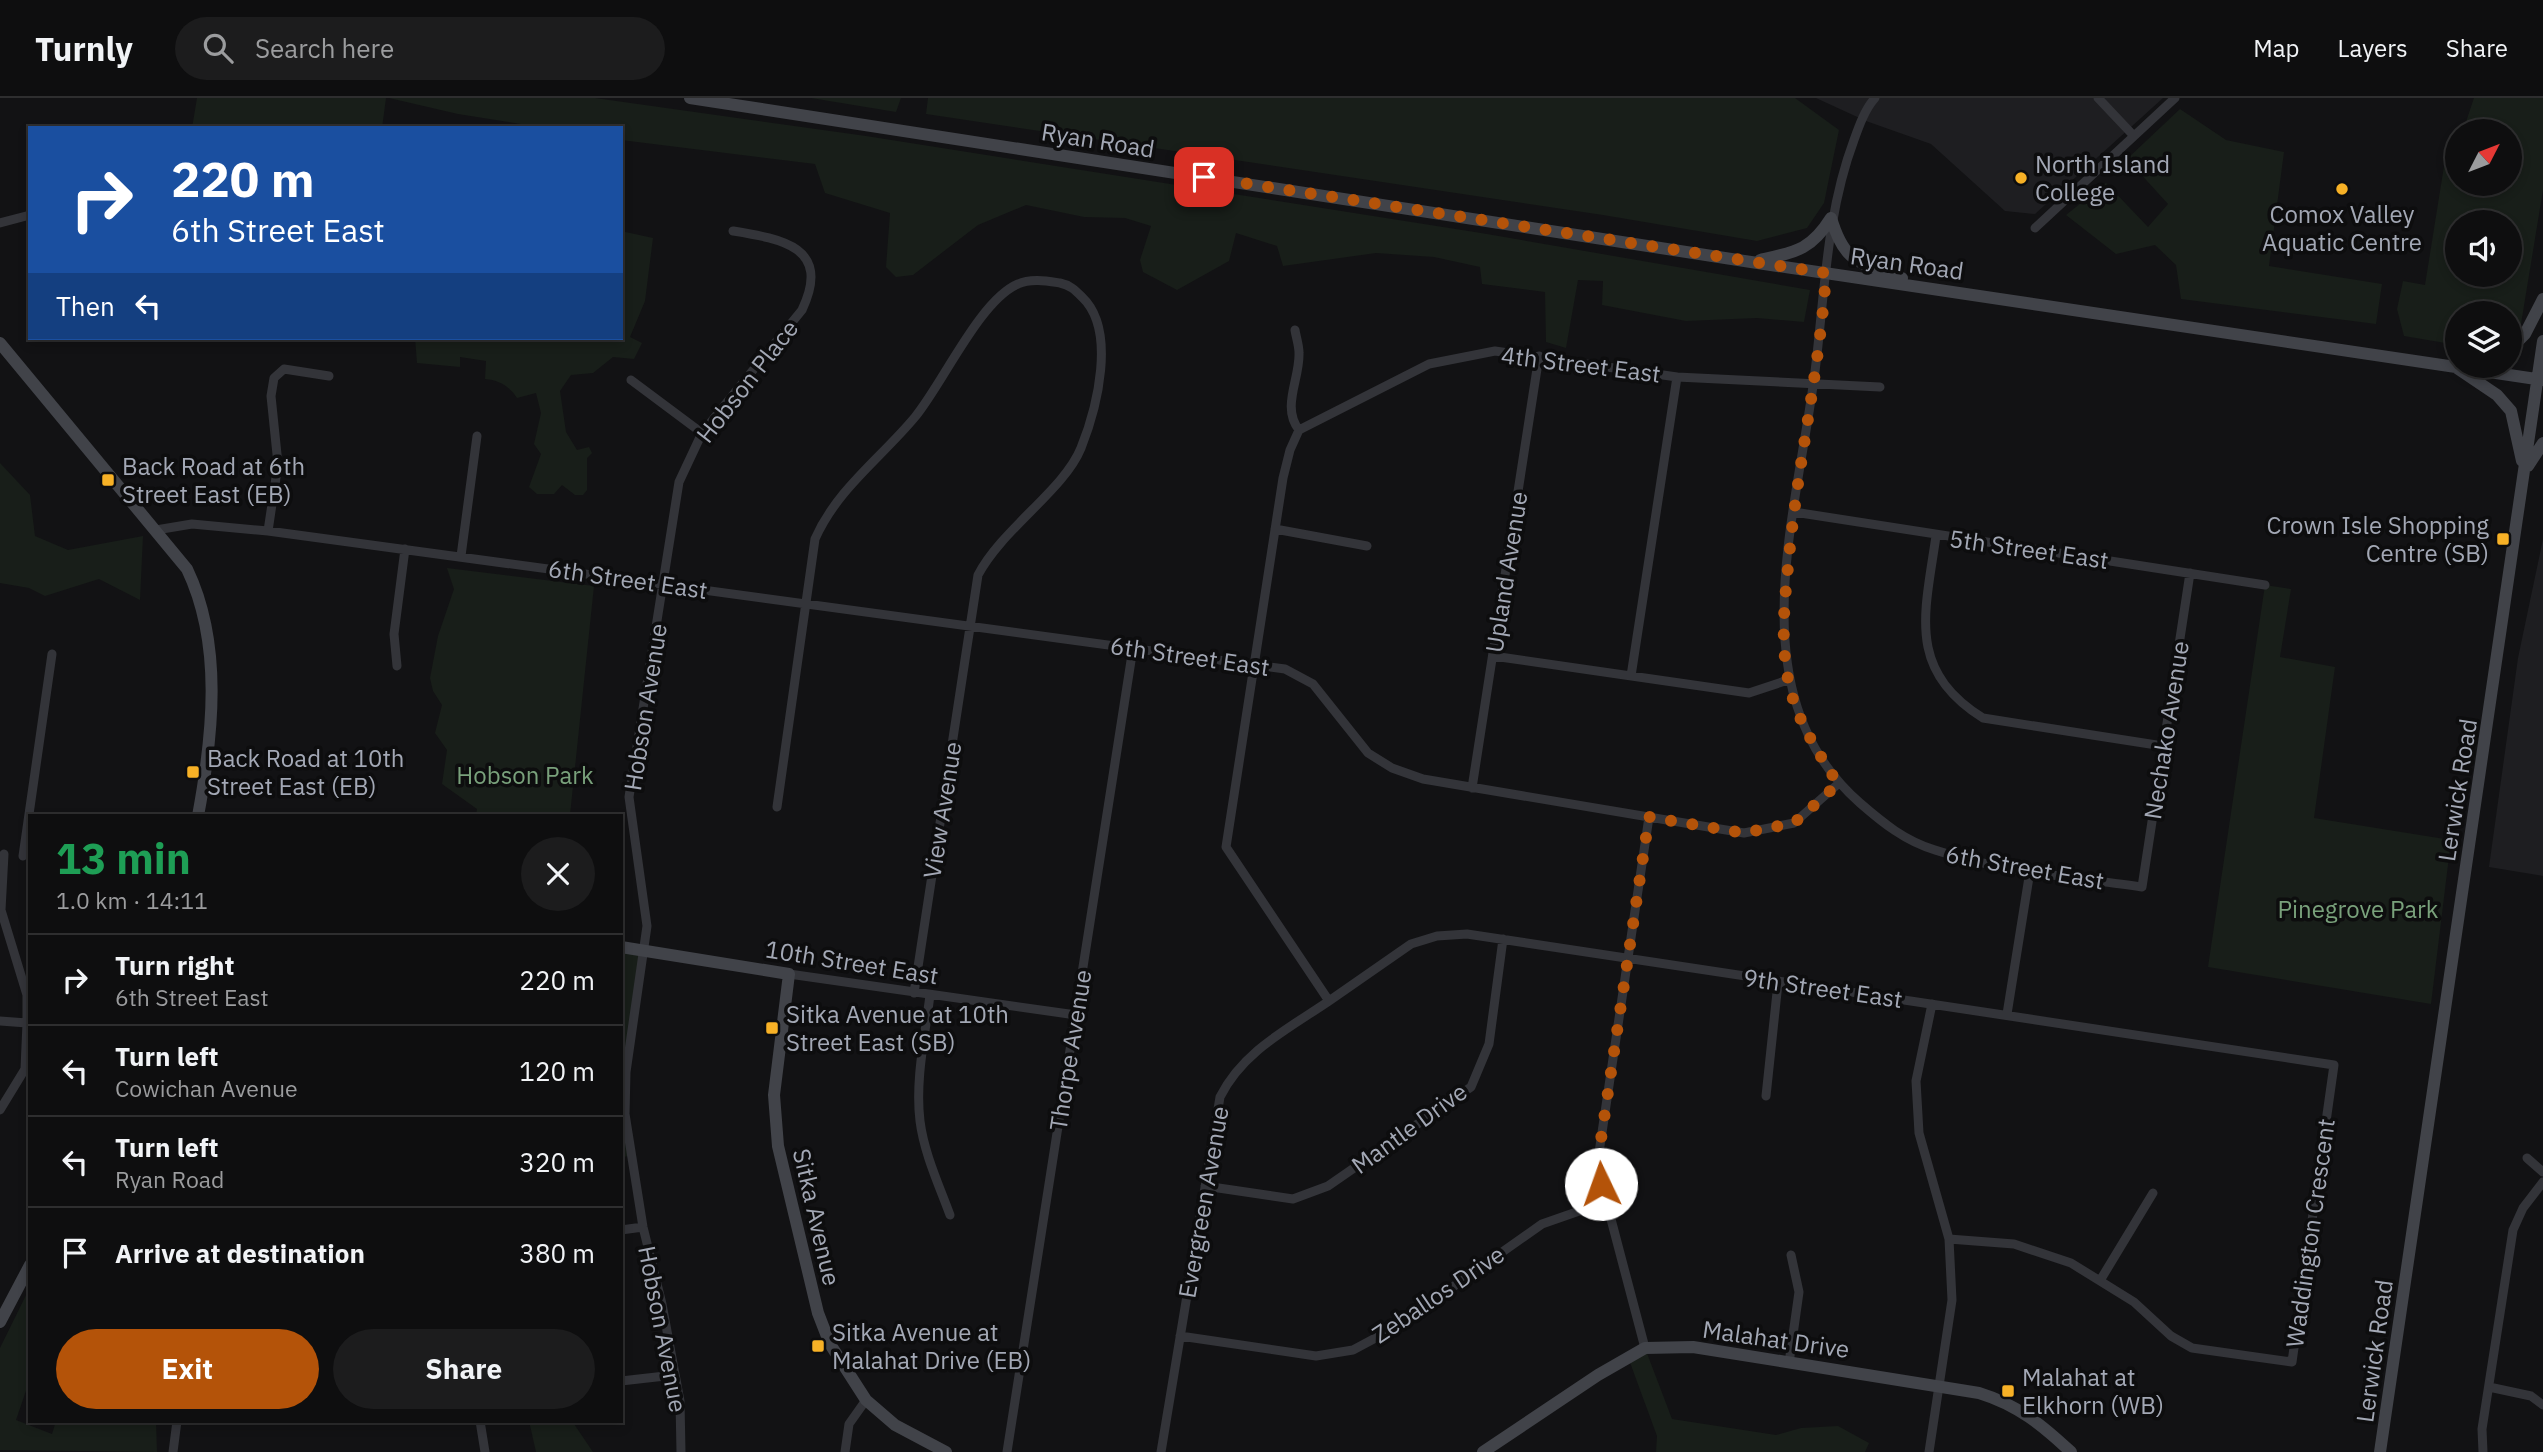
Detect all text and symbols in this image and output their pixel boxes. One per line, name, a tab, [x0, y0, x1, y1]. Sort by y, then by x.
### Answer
search box	[175, 17, 665, 80]
text: Turnly	[35, 27, 133, 70]
icon: search	[199, 29, 237, 67]
text: Search here	[255, 31, 394, 65]
text: Map	[2253, 32, 2300, 64]
text: Layers	[2338, 32, 2408, 64]
text: Share	[2446, 32, 2508, 64]
street label: Ryan Road	[1039, 115, 1157, 165]
north arrow	[2445, 119, 2522, 196]
map controls	[2445, 119, 2522, 378]
text: 220 m	[171, 147, 315, 210]
pin	[1174, 147, 1234, 207]
place label: North Island College	[2035, 148, 2170, 208]
icon: right	[56, 154, 147, 245]
icon: arrive	[1185, 158, 1223, 196]
marker: North Island College	[2013, 170, 2029, 186]
marker: Comox Valley Aquatic Centre	[2334, 181, 2350, 197]
place label: Comox Valley Aquatic Centre	[2262, 198, 2422, 258]
text: 6th Street East	[171, 209, 385, 251]
button: sound	[2445, 210, 2522, 287]
street label: Ryan Road	[1848, 239, 1966, 287]
icon: left	[129, 287, 167, 325]
text: Then	[56, 289, 115, 323]
button: layers	[2445, 301, 2522, 378]
street label: Hobson Place	[689, 313, 805, 449]
street label: 4th Street East	[1499, 338, 1663, 390]
place label: Back Road at 6th Street East (EB)	[122, 450, 305, 510]
marker: Back Road at 6th Street East (EB)	[100, 472, 116, 488]
street label: Upland Avenue	[1477, 489, 1535, 655]
place label: Crown Isle Shopping Centre (SB)	[2267, 509, 2489, 569]
street label: 5th Street East	[1947, 522, 2111, 576]
marker: Crown Isle Shopping Centre (SB)	[2495, 531, 2511, 547]
street label: 6th Street East	[546, 552, 710, 606]
street label: Hobson Avenue	[616, 621, 674, 793]
street label: 6th Street East	[1108, 629, 1272, 683]
street label: Nechako Avenue	[2136, 639, 2196, 821]
street label: Lerwick Road	[2430, 716, 2484, 864]
street label: View Avenue	[915, 739, 969, 881]
place label: Back Road at 10th Street East (EB)	[207, 742, 404, 802]
park label: Hobson Park	[456, 759, 594, 791]
marker: Back Road at 10th Street East (EB)	[185, 764, 201, 780]
text: 13 min	[56, 831, 191, 886]
button: close	[521, 837, 595, 911]
street label: 6th Street East	[1943, 837, 2107, 897]
text: 1.0 km · 14:11	[56, 885, 208, 915]
park label: Pinegrove Park	[2278, 893, 2439, 925]
street label: 10th Street East	[763, 933, 941, 991]
text: Turn right	[115, 948, 234, 982]
icon: right	[56, 961, 94, 999]
street label: 9th Street East	[1741, 961, 1905, 1015]
text: 220 m	[519, 963, 595, 997]
street label: Thorpe Avenue	[1041, 967, 1099, 1133]
text: 6th Street East	[115, 982, 269, 1012]
place label: Sitka Avenue at 10th Street East (SB)	[786, 998, 1009, 1058]
marker: Sitka Avenue at 10th Street East (SB)	[764, 1020, 780, 1036]
text: Turn left	[115, 1039, 218, 1073]
icon: left	[56, 1052, 94, 1090]
text: 120 m	[519, 1054, 595, 1088]
text: Cowichan Avenue	[115, 1073, 298, 1103]
street label: Mantle Drive	[1345, 1075, 1473, 1181]
street label: Evergreen Avenue	[1170, 1104, 1236, 1300]
street label: Waddington Crescent	[2278, 1116, 2342, 1350]
text: Turn left	[115, 1130, 218, 1164]
icon: left	[56, 1143, 94, 1181]
text: 320 m	[519, 1145, 595, 1179]
street label: Sitka Avenue	[786, 1145, 848, 1289]
position arrow	[1564, 1147, 1638, 1221]
text: Ryan Road	[115, 1164, 224, 1194]
icon: arrive	[56, 1234, 94, 1272]
text: Arrive at destination	[115, 1236, 365, 1270]
text: 380 m	[519, 1236, 595, 1270]
street label: Zeballos Drive	[1366, 1238, 1510, 1350]
street label: Hobson Avenue	[631, 1243, 695, 1415]
street label: Lerwick Road	[2348, 1278, 2400, 1424]
street label: Malahat Drive	[1701, 1313, 1851, 1365]
place label: Sitka Avenue at Malahat Drive (EB)	[832, 1316, 1031, 1376]
button: Exit	[56, 1329, 319, 1409]
button: Share	[333, 1329, 595, 1409]
marker: Sitka Avenue at Malahat Drive (EB)	[810, 1338, 826, 1354]
place label: Malahat at Elkhorn (WB)	[2022, 1361, 2164, 1421]
marker: Malahat at Elkhorn (WB)	[2000, 1383, 2016, 1399]

